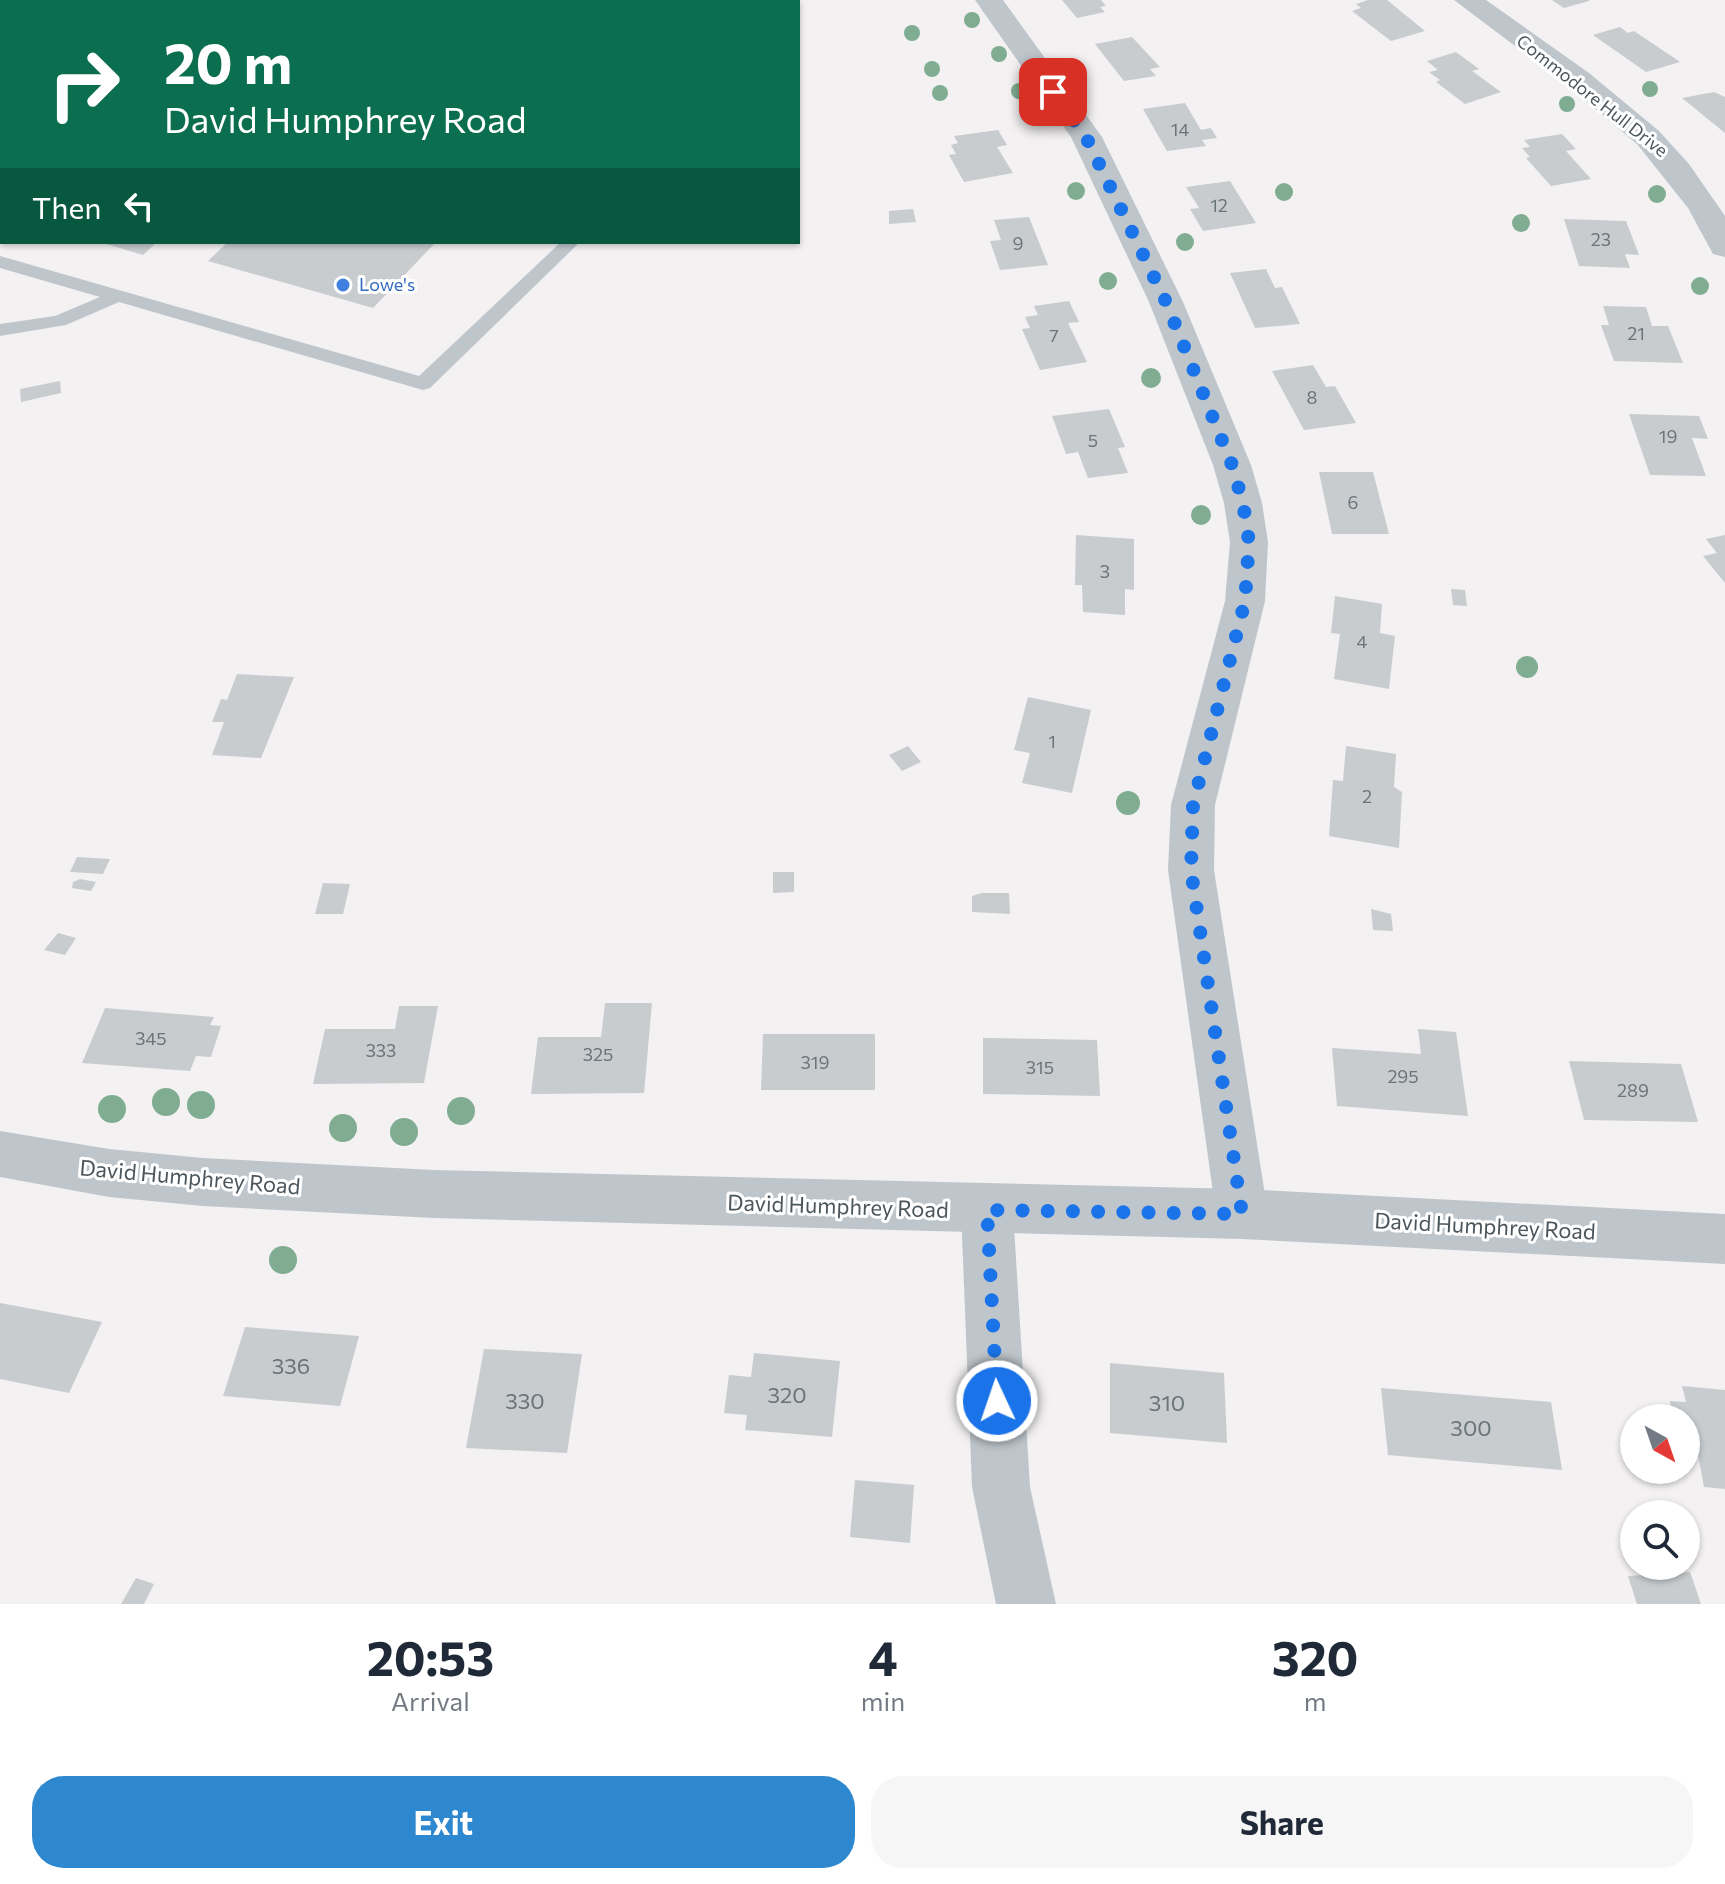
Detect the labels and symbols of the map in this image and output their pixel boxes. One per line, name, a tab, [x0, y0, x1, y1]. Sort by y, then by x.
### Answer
street label: Commodore Hull Drive	[1513, 29, 1673, 161]
pin	[1019, 58, 1087, 126]
house number: 14	[1171, 118, 1189, 140]
house number: 12	[1210, 194, 1228, 216]
house number: 23	[1591, 228, 1611, 250]
house number: 9	[1013, 232, 1023, 254]
place label: Lowe's	[359, 273, 415, 295]
marker: Lowe's	[334, 276, 352, 294]
house number: 21	[1627, 322, 1645, 344]
house number: 7	[1049, 324, 1059, 346]
house number: 8	[1307, 386, 1318, 408]
house number: 19	[1659, 425, 1677, 447]
house number: 5	[1088, 429, 1098, 451]
house number: 6	[1348, 491, 1358, 513]
house number: 3	[1100, 560, 1110, 582]
house number: 4	[1357, 630, 1368, 652]
house number: 1	[1048, 730, 1056, 752]
house number: 2	[1362, 785, 1372, 807]
house number: 345	[135, 1027, 167, 1049]
house number: 333	[366, 1039, 396, 1061]
house number: 325	[583, 1043, 613, 1065]
house number: 319	[801, 1051, 829, 1073]
house number: 315	[1026, 1056, 1054, 1078]
house number: 295	[1387, 1065, 1419, 1087]
house number: 289	[1617, 1079, 1649, 1101]
street label: David Humphrey Road	[78, 1153, 302, 1200]
street label: David Humphrey Road	[727, 1188, 949, 1223]
street label: David Humphrey Road	[1374, 1206, 1596, 1245]
house number: 336	[272, 1352, 310, 1379]
position arrow	[955, 1359, 1039, 1443]
house number: 320	[768, 1381, 806, 1408]
house number: 330	[505, 1387, 545, 1414]
house number: 310	[1149, 1389, 1185, 1416]
north arrow	[1620, 1404, 1700, 1484]
house number: 300	[1450, 1414, 1492, 1441]

